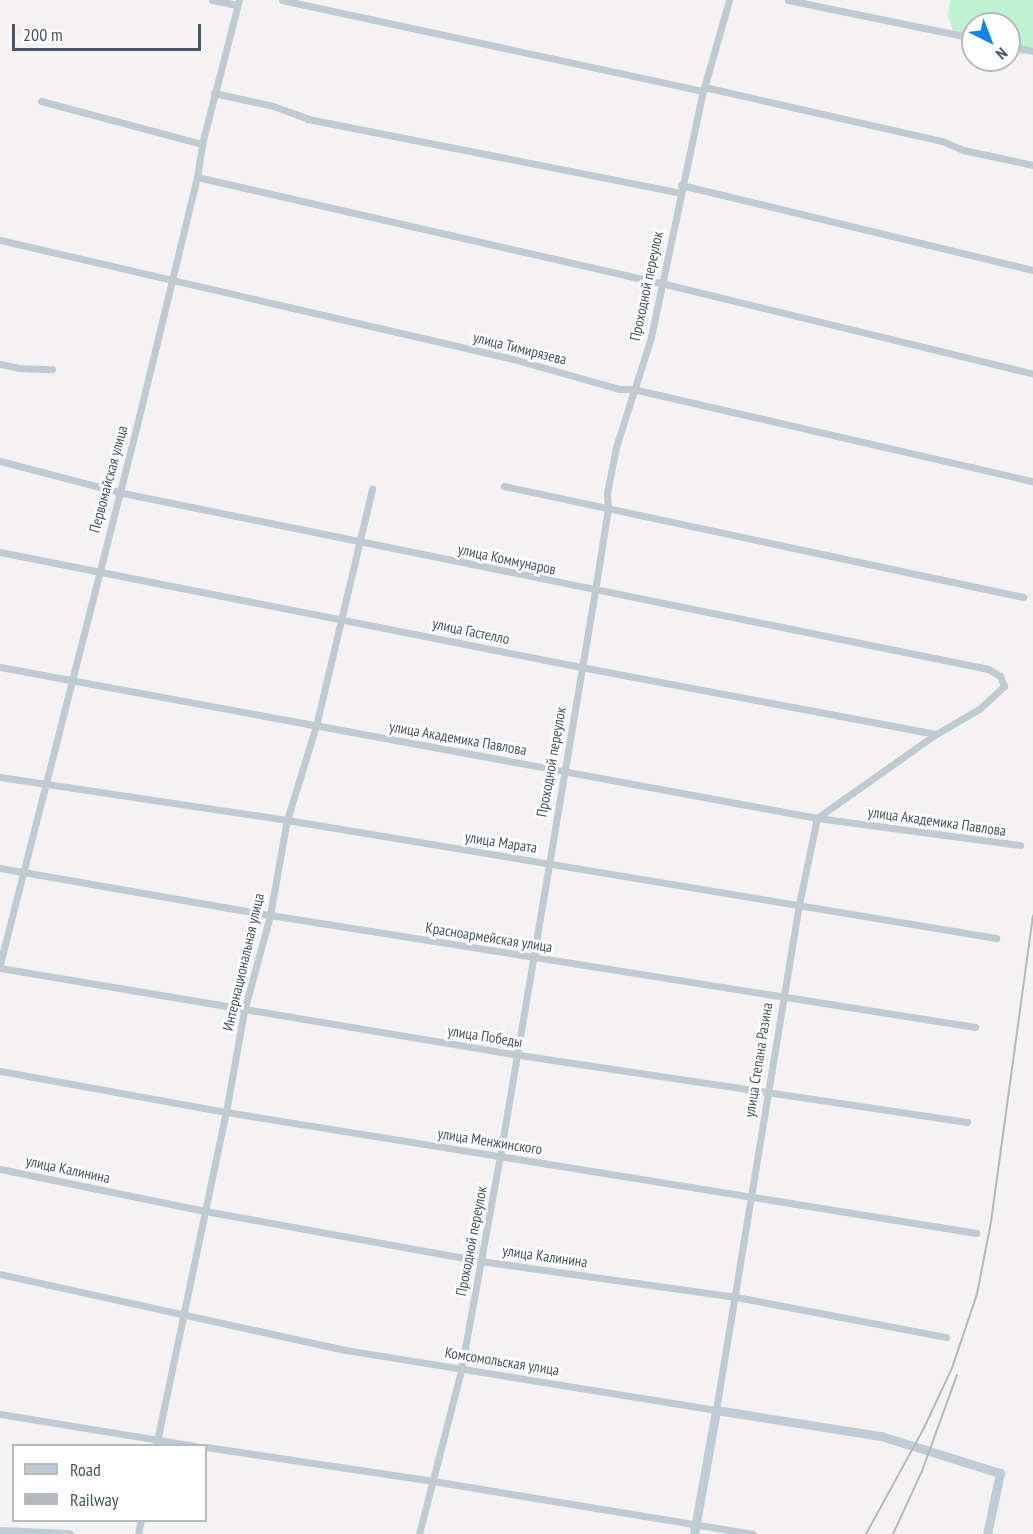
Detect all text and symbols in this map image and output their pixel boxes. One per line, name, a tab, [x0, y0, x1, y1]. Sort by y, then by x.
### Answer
scale bar	[15, 12, 204, 50]
north arrow	[961, 12, 1021, 72]
text: 200 m	[23, 23, 63, 46]
text: N	[992, 44, 1012, 64]
street label: Проходной переулок	[626, 230, 666, 342]
street label: улица Тимирязева	[471, 328, 569, 368]
street label: Первомайская улица	[85, 423, 131, 535]
street label: улица Коммунаров	[456, 540, 558, 578]
street label: улица Гастелло	[431, 614, 511, 648]
street label: Проходной переулок	[532, 706, 570, 818]
street label: улица Академика Павлова	[388, 717, 528, 759]
street label: улица Академика Павлова	[867, 802, 1007, 840]
street label: улица Марата	[464, 827, 538, 857]
street label: Интернациональная улица	[218, 891, 268, 1033]
street label: Красноармейская улица	[424, 918, 554, 956]
street label: улица Степана Разина	[740, 1001, 776, 1119]
street label: улица Победы	[446, 1021, 524, 1051]
street label: улица Менжинского	[436, 1124, 544, 1158]
street label: улица Калинина	[24, 1151, 112, 1187]
street label: Проходной переулок	[452, 1185, 490, 1297]
street label: улица Калинина	[501, 1241, 589, 1271]
street label: Комсомольская улица	[444, 1343, 560, 1379]
legend	[12, 1444, 207, 1522]
text: Road	[70, 1458, 101, 1481]
text: Railway	[70, 1488, 119, 1511]

